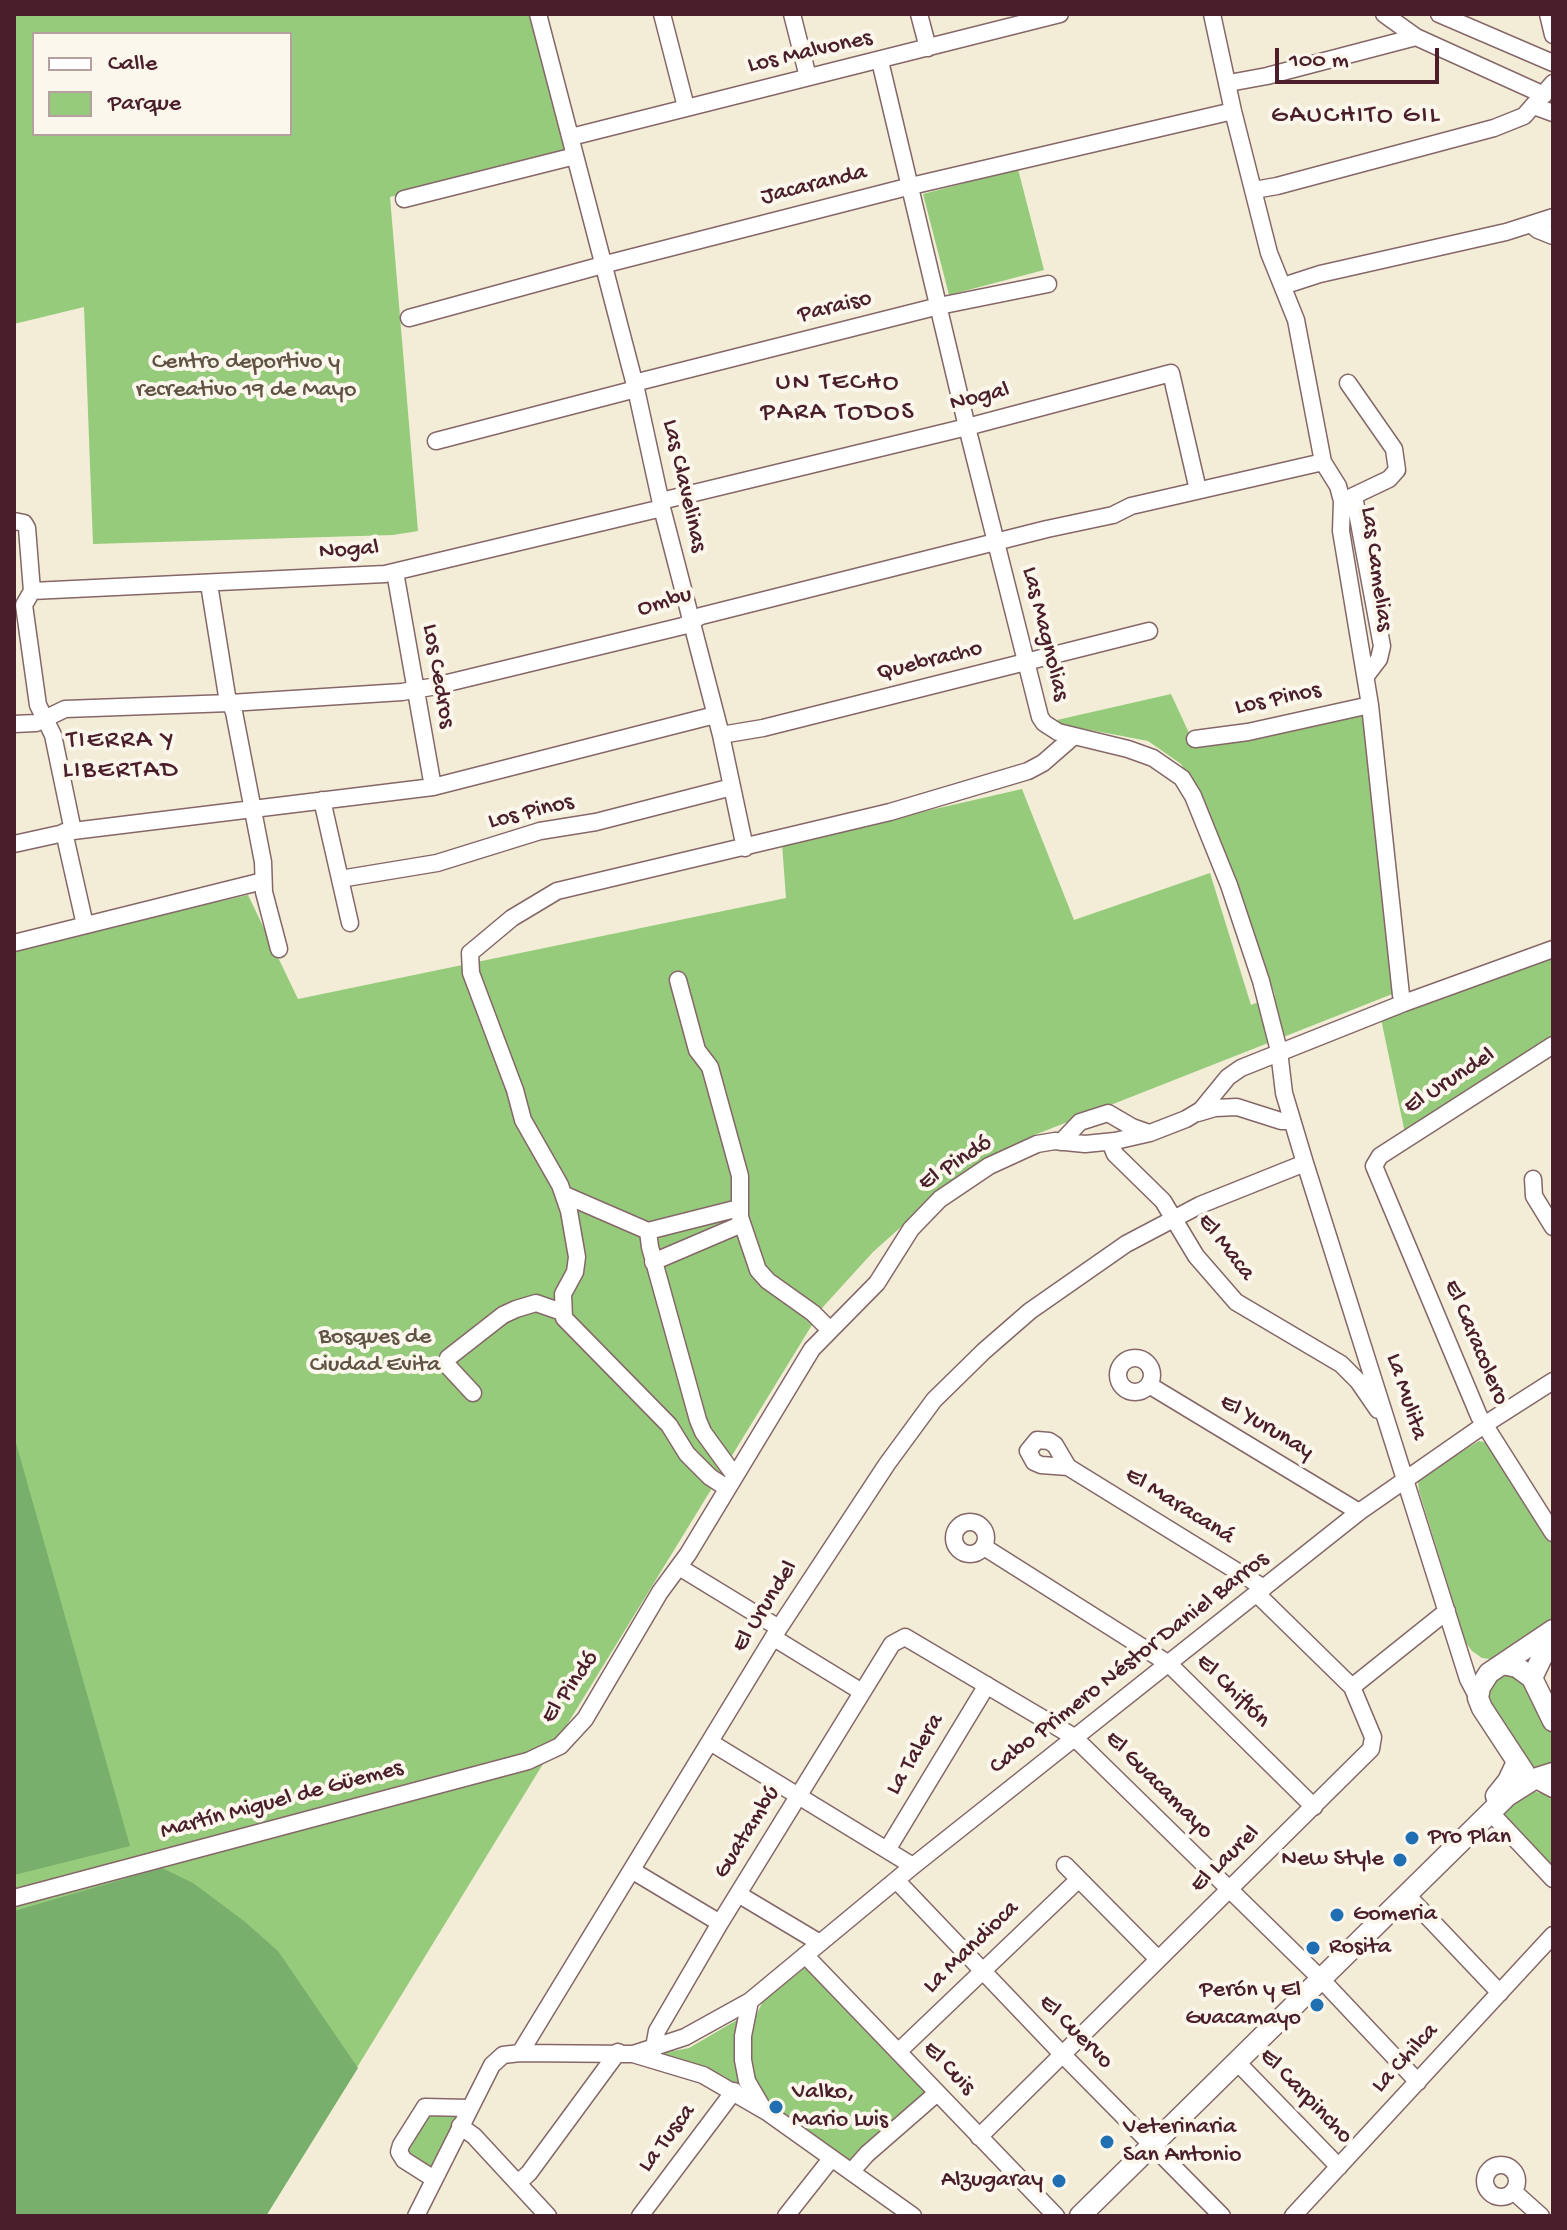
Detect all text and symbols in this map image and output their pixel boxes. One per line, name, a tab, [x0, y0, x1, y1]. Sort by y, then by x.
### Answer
street label: Los Malvones	[745, 25, 875, 81]
legend	[32, 32, 292, 136]
scale bar	[1279, 32, 1443, 82]
text: 100 m	[1289, 47, 1349, 76]
text: Calle	[108, 50, 157, 79]
text: Parque	[108, 90, 181, 119]
district label: GAUCHITO GIL	[1271, 101, 1441, 133]
street label: Jacaranda	[758, 159, 870, 213]
street label: Paraiso	[795, 285, 875, 331]
park label: Centro deportivo y recreativo 19 de Mayo	[136, 349, 356, 405]
district label: UN TECHO PARA TODOS	[760, 368, 916, 430]
street label: Nogal	[947, 377, 1013, 419]
street label: Las Clavelinas	[654, 417, 712, 555]
street label: Las Camelias	[1352, 505, 1398, 633]
street label: Nogal	[318, 535, 380, 567]
street label: Las Magnolias	[1013, 564, 1075, 704]
street label: Ombu	[634, 581, 696, 625]
street label: Los Cedros	[414, 622, 460, 730]
street label: Quebracho	[874, 635, 986, 689]
street label: Los Pinos	[1233, 677, 1323, 723]
district label: TIERRA Y LIBERTAD	[62, 726, 180, 788]
street label: Los Pinos	[485, 789, 577, 837]
street label: El Urundel	[1399, 1042, 1501, 1122]
street label: El Pindó	[914, 1130, 998, 1198]
street label: El Maca	[1190, 1209, 1260, 1287]
street label: El Caracolero	[1436, 1276, 1514, 1410]
park label: Bosques de Ciudad Evita	[310, 1324, 440, 1380]
street label: La Mulita	[1378, 1350, 1432, 1444]
street label: El Yurunay	[1214, 1389, 1318, 1467]
street label: El Maracaná	[1119, 1462, 1239, 1552]
street label: Cabo Primero Néstor Daniel Barros	[985, 1546, 1275, 1782]
street label: El Urundel	[727, 1556, 805, 1658]
street label: El Pindó	[536, 1646, 606, 1730]
street label: El Chiflón	[1189, 1649, 1275, 1735]
street label: La Talera	[881, 1709, 951, 1801]
street label: El Guacamayo	[1098, 1726, 1218, 1846]
street label: Martín Miguel de Güemes	[158, 1755, 406, 1847]
street label: Guatambú	[708, 1781, 788, 1885]
street label: El Laurel	[1185, 1820, 1267, 1900]
place label: Pro Plan	[1428, 1824, 1511, 1852]
marker: Pro Plan	[1403, 1829, 1421, 1847]
place label: New Style	[1281, 1846, 1384, 1874]
marker: New Style	[1391, 1851, 1409, 1869]
street label: La Mandioca	[918, 1895, 1026, 2001]
place label: Gomeria	[1353, 1901, 1437, 1929]
marker: Gomeria	[1328, 1906, 1346, 1924]
place label: Rosita	[1329, 1934, 1391, 1962]
marker: Rosita	[1304, 1939, 1322, 1957]
place label: Perón y El Guacamayo	[1185, 1977, 1301, 2033]
street label: El Cuervo	[1032, 1990, 1118, 2076]
marker: Perón y El Guacamayo	[1308, 1996, 1326, 2014]
street label: La Chilca	[1366, 2018, 1446, 2100]
street label: El Cuis	[915, 2036, 981, 2102]
street label: El Carpincho	[1252, 2043, 1358, 2151]
place label: Valko, Mario Luis	[792, 2079, 888, 2135]
marker: Valko, Mario Luis	[767, 2098, 785, 2116]
street label: La Tusca	[633, 2099, 703, 2179]
place label: Veterinaria San Antonio	[1123, 2114, 1241, 2170]
marker: Veterinaria San Antonio	[1098, 2133, 1116, 2151]
place label: Alzugaray	[941, 2167, 1043, 2195]
marker: Alzugaray	[1050, 2172, 1068, 2190]

